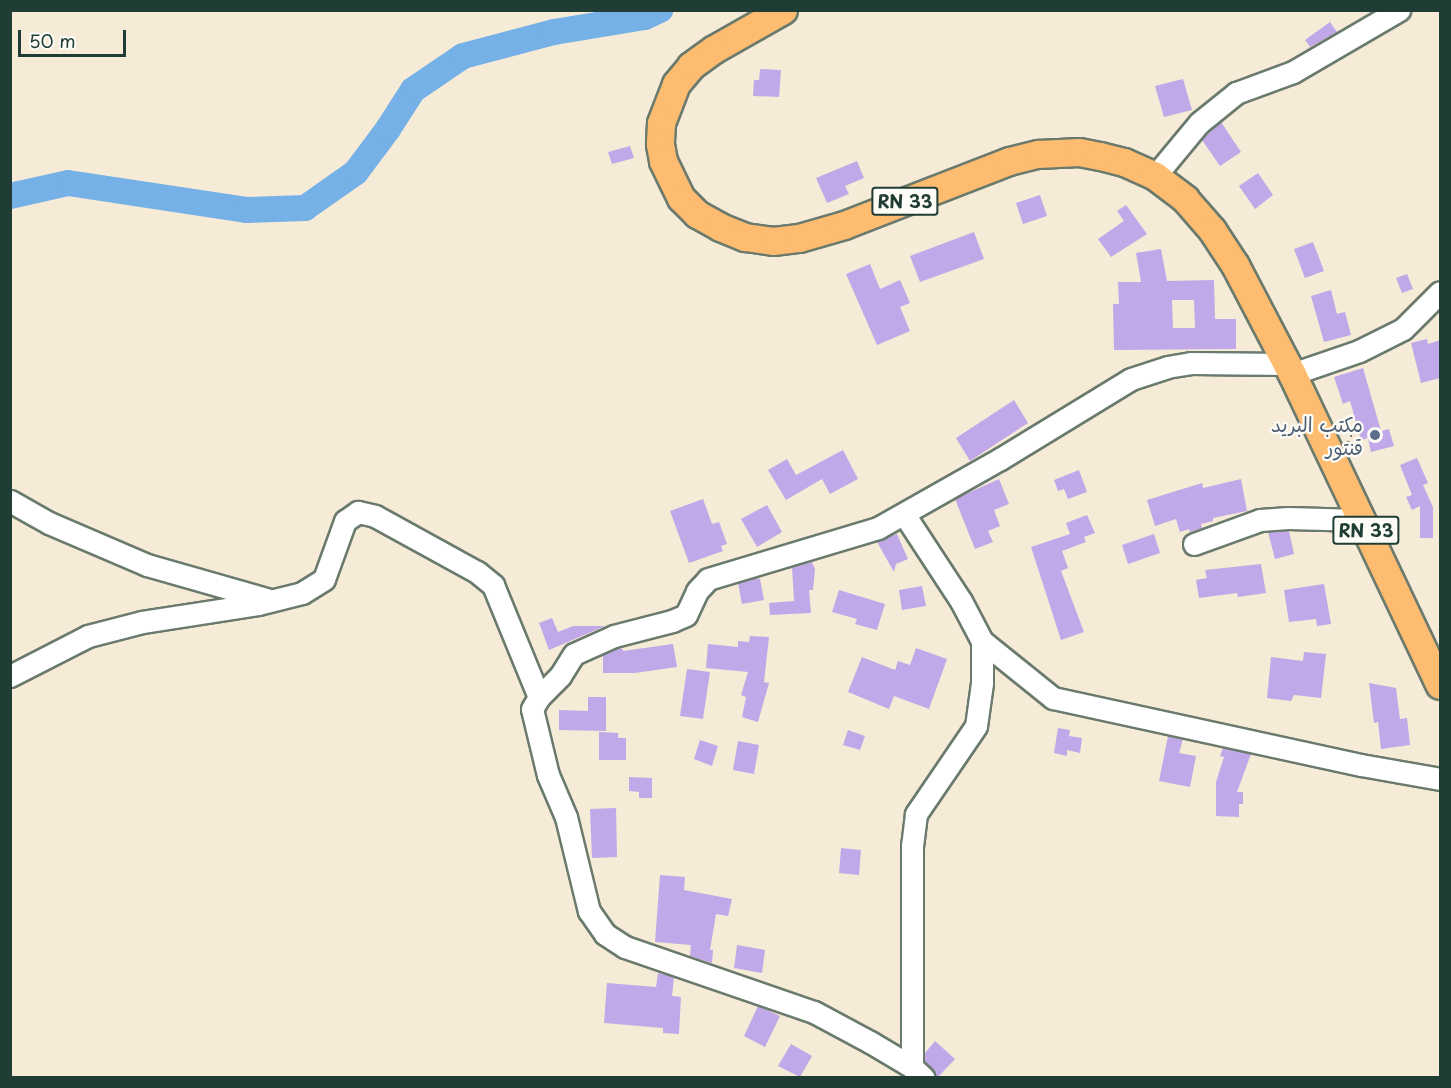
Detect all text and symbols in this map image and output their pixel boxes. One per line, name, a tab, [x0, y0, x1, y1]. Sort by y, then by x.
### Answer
scale bar	[21, 18, 129, 56]
text: 50 m	[29, 27, 76, 54]
road number: RN 33	[870, 186, 940, 216]
place label: مكتب البريد قنتور	[1271, 412, 1363, 459]
marker: مكتب البريد قنتور	[1368, 428, 1382, 442]
road number: RN 33	[1332, 515, 1400, 545]

